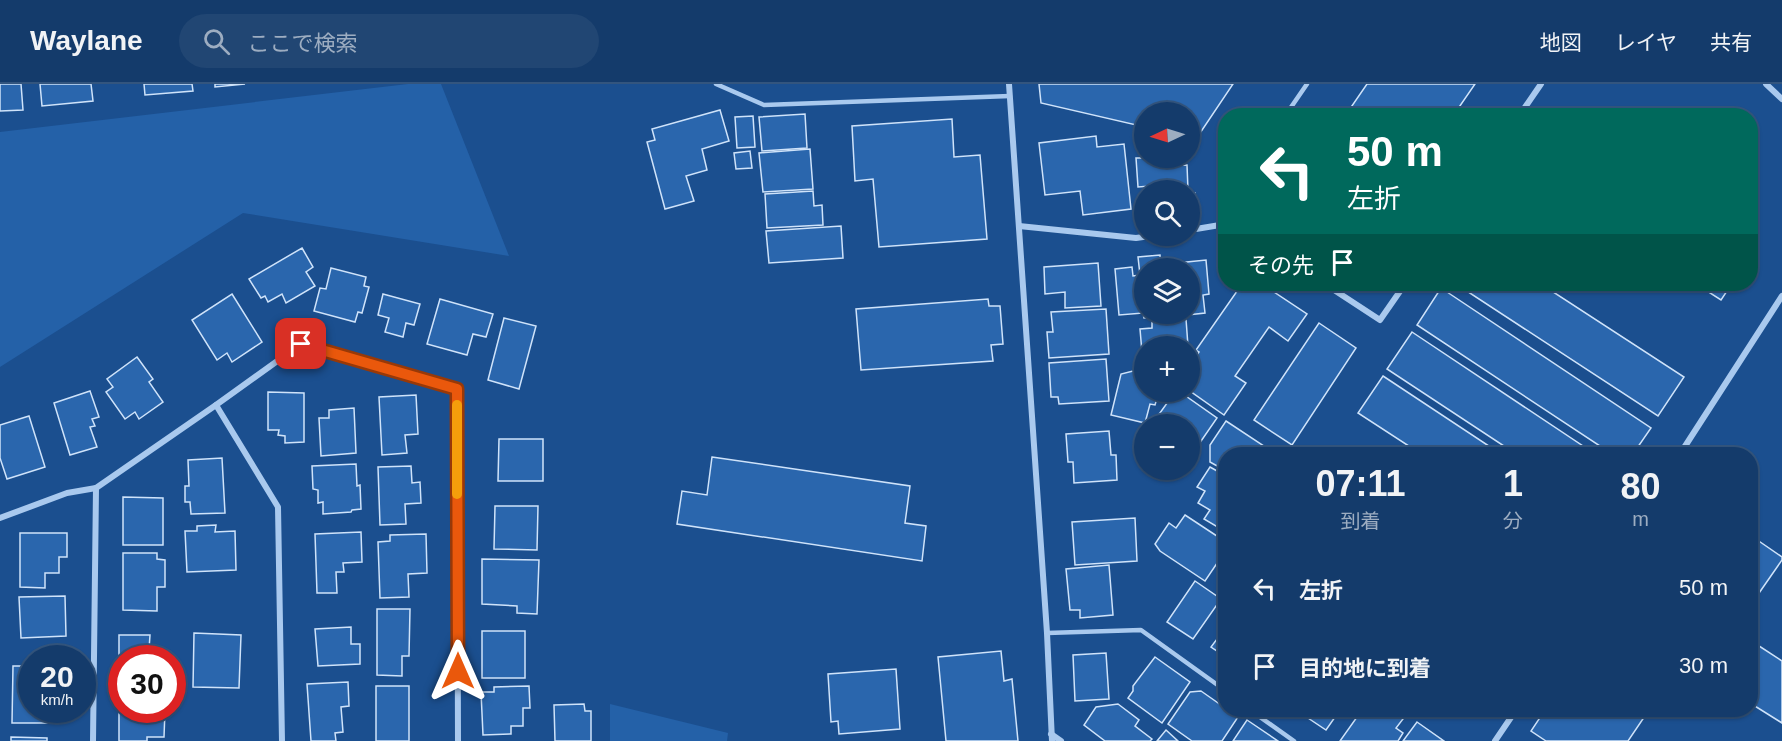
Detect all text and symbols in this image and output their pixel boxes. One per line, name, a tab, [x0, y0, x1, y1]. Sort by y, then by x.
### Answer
search box	[179, 14, 599, 68]
text: Waylane	[30, 25, 143, 56]
icon: search	[200, 25, 233, 58]
text: ここで検索	[248, 31, 358, 56]
text: 地図	[1540, 31, 1582, 54]
text: レイヤ	[1615, 31, 1677, 54]
text: 共有	[1710, 31, 1752, 54]
north arrow	[1134, 102, 1200, 168]
map controls	[1134, 102, 1200, 480]
text: 50 m	[1347, 128, 1443, 175]
icon: left	[1248, 132, 1326, 210]
button: search	[1134, 180, 1200, 246]
text: 左折	[1347, 184, 1401, 214]
icon: arrive	[1326, 246, 1359, 279]
text: その先	[1248, 253, 1314, 278]
button: layers	[1134, 258, 1200, 324]
pin	[275, 318, 326, 369]
icon: arrive	[284, 327, 317, 360]
button: +	[1134, 336, 1200, 402]
button: −	[1134, 414, 1200, 480]
text: 07:11	[1315, 463, 1406, 504]
text: 1	[1503, 463, 1523, 504]
text: 80	[1620, 466, 1661, 507]
text: m	[1632, 508, 1649, 530]
text: 到着	[1341, 510, 1381, 532]
text: 分	[1503, 510, 1523, 532]
icon: left	[1248, 572, 1281, 605]
text: 50 m	[1679, 575, 1728, 600]
text: 左折	[1299, 578, 1343, 603]
position arrow	[426, 639, 490, 703]
speed limit sign: 30	[108, 645, 186, 723]
icon: arrive	[1248, 650, 1281, 683]
text: 30 m	[1679, 653, 1728, 678]
text: 目的地に到着	[1299, 656, 1431, 681]
text: 20	[40, 660, 74, 693]
text: km/h	[41, 691, 73, 708]

